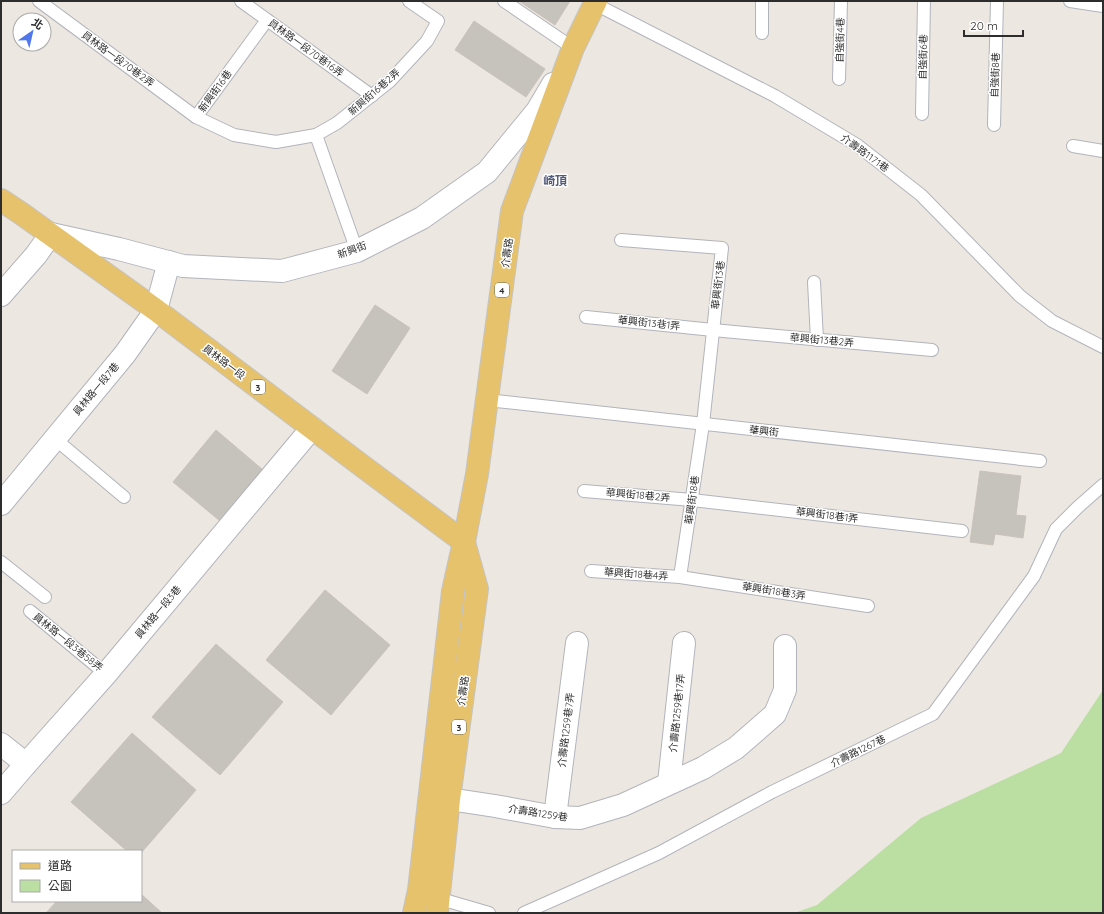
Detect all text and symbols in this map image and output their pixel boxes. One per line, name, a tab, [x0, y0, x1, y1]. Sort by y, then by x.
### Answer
north arrow	[12, 12, 52, 52]
scale bar	[964, 12, 1023, 38]
text: 北	[29, 15, 46, 33]
street label: 員林路一段70巷16弄	[266, 16, 346, 80]
street label: 自強街4巷	[833, 17, 847, 63]
text: 20 m	[970, 18, 998, 33]
street label: 員林路一段70巷2弄	[79, 28, 157, 90]
street label: 自強街6巷	[916, 34, 930, 80]
street label: 自強街8巷	[988, 52, 1002, 98]
street label: 新興街16巷2弄	[345, 66, 403, 118]
street label: 新興街16巷	[195, 67, 235, 115]
street label: 介壽路1171巷	[838, 131, 892, 175]
district label: 崎頂	[543, 173, 567, 188]
street label: 介壽路	[498, 237, 516, 269]
street label: 新興街	[336, 239, 368, 261]
street label: 華興街13巷	[709, 260, 727, 310]
road number: 4	[495, 283, 509, 297]
street label: 華興街13巷1弄	[617, 313, 681, 333]
street label: 華興街13巷2弄	[789, 331, 855, 349]
street label: 員林路一段	[200, 342, 248, 382]
street label: 員林路一段7巷	[70, 360, 122, 418]
road number: 3	[251, 380, 265, 394]
street label: 華興街	[748, 423, 780, 439]
street label: 華興街18巷	[682, 475, 702, 525]
street label: 華興街18巷2弄	[605, 486, 671, 504]
street label: 華興街18巷1弄	[795, 505, 859, 525]
street label: 華興街18巷4弄	[603, 565, 669, 583]
street label: 華興街18巷3弄	[741, 580, 807, 602]
street label: 員林路一段3巷	[132, 583, 184, 641]
street label: 員林路一段3巷58弄	[30, 610, 106, 674]
street label: 介壽路1259巷17弄	[666, 673, 688, 753]
street label: 介壽路	[454, 675, 472, 707]
street label: 介壽路1259巷7弄	[555, 692, 577, 768]
road number: 3	[452, 720, 466, 734]
street label: 介壽路1267巷	[828, 732, 888, 770]
street label: 介壽路1259巷	[507, 802, 569, 824]
legend	[12, 850, 142, 902]
text: 道路	[48, 858, 72, 873]
text: 公園	[48, 878, 72, 893]

